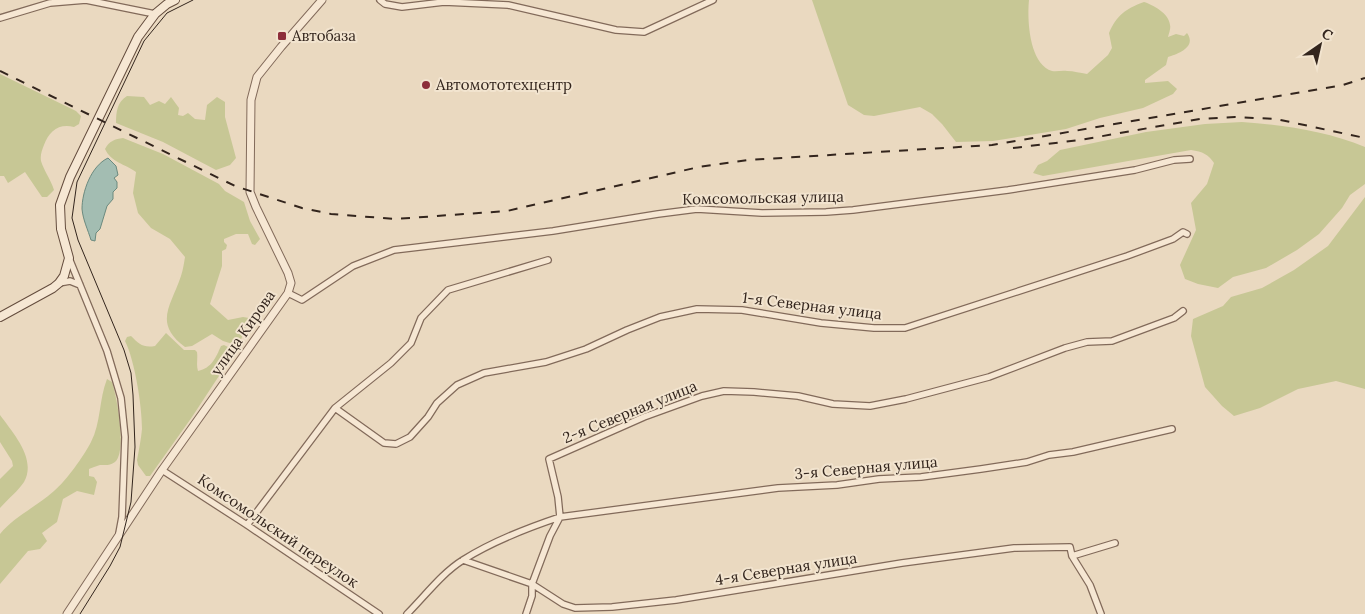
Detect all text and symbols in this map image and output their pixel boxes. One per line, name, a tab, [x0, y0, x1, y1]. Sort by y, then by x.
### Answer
north arrow	[1295, 20, 1345, 70]
text: С	[1318, 24, 1337, 45]
place label: Автобаза	[291, 26, 356, 45]
marker: Автобаза	[276, 30, 288, 42]
place label: Автомототехцентр	[435, 75, 572, 94]
marker: Автомототехцентр	[420, 79, 432, 91]
street label: Комсомольская улица	[682, 187, 844, 208]
street label: улица Кирова	[206, 286, 279, 379]
street label: 1-я Северная улица	[741, 288, 883, 324]
street label: 2-я Северная улица	[560, 376, 700, 447]
street label: 3-я Северная улица	[794, 452, 939, 483]
street label: Комсомольский переулок	[194, 470, 362, 591]
street label: 4-я Северная улица	[714, 548, 858, 589]

